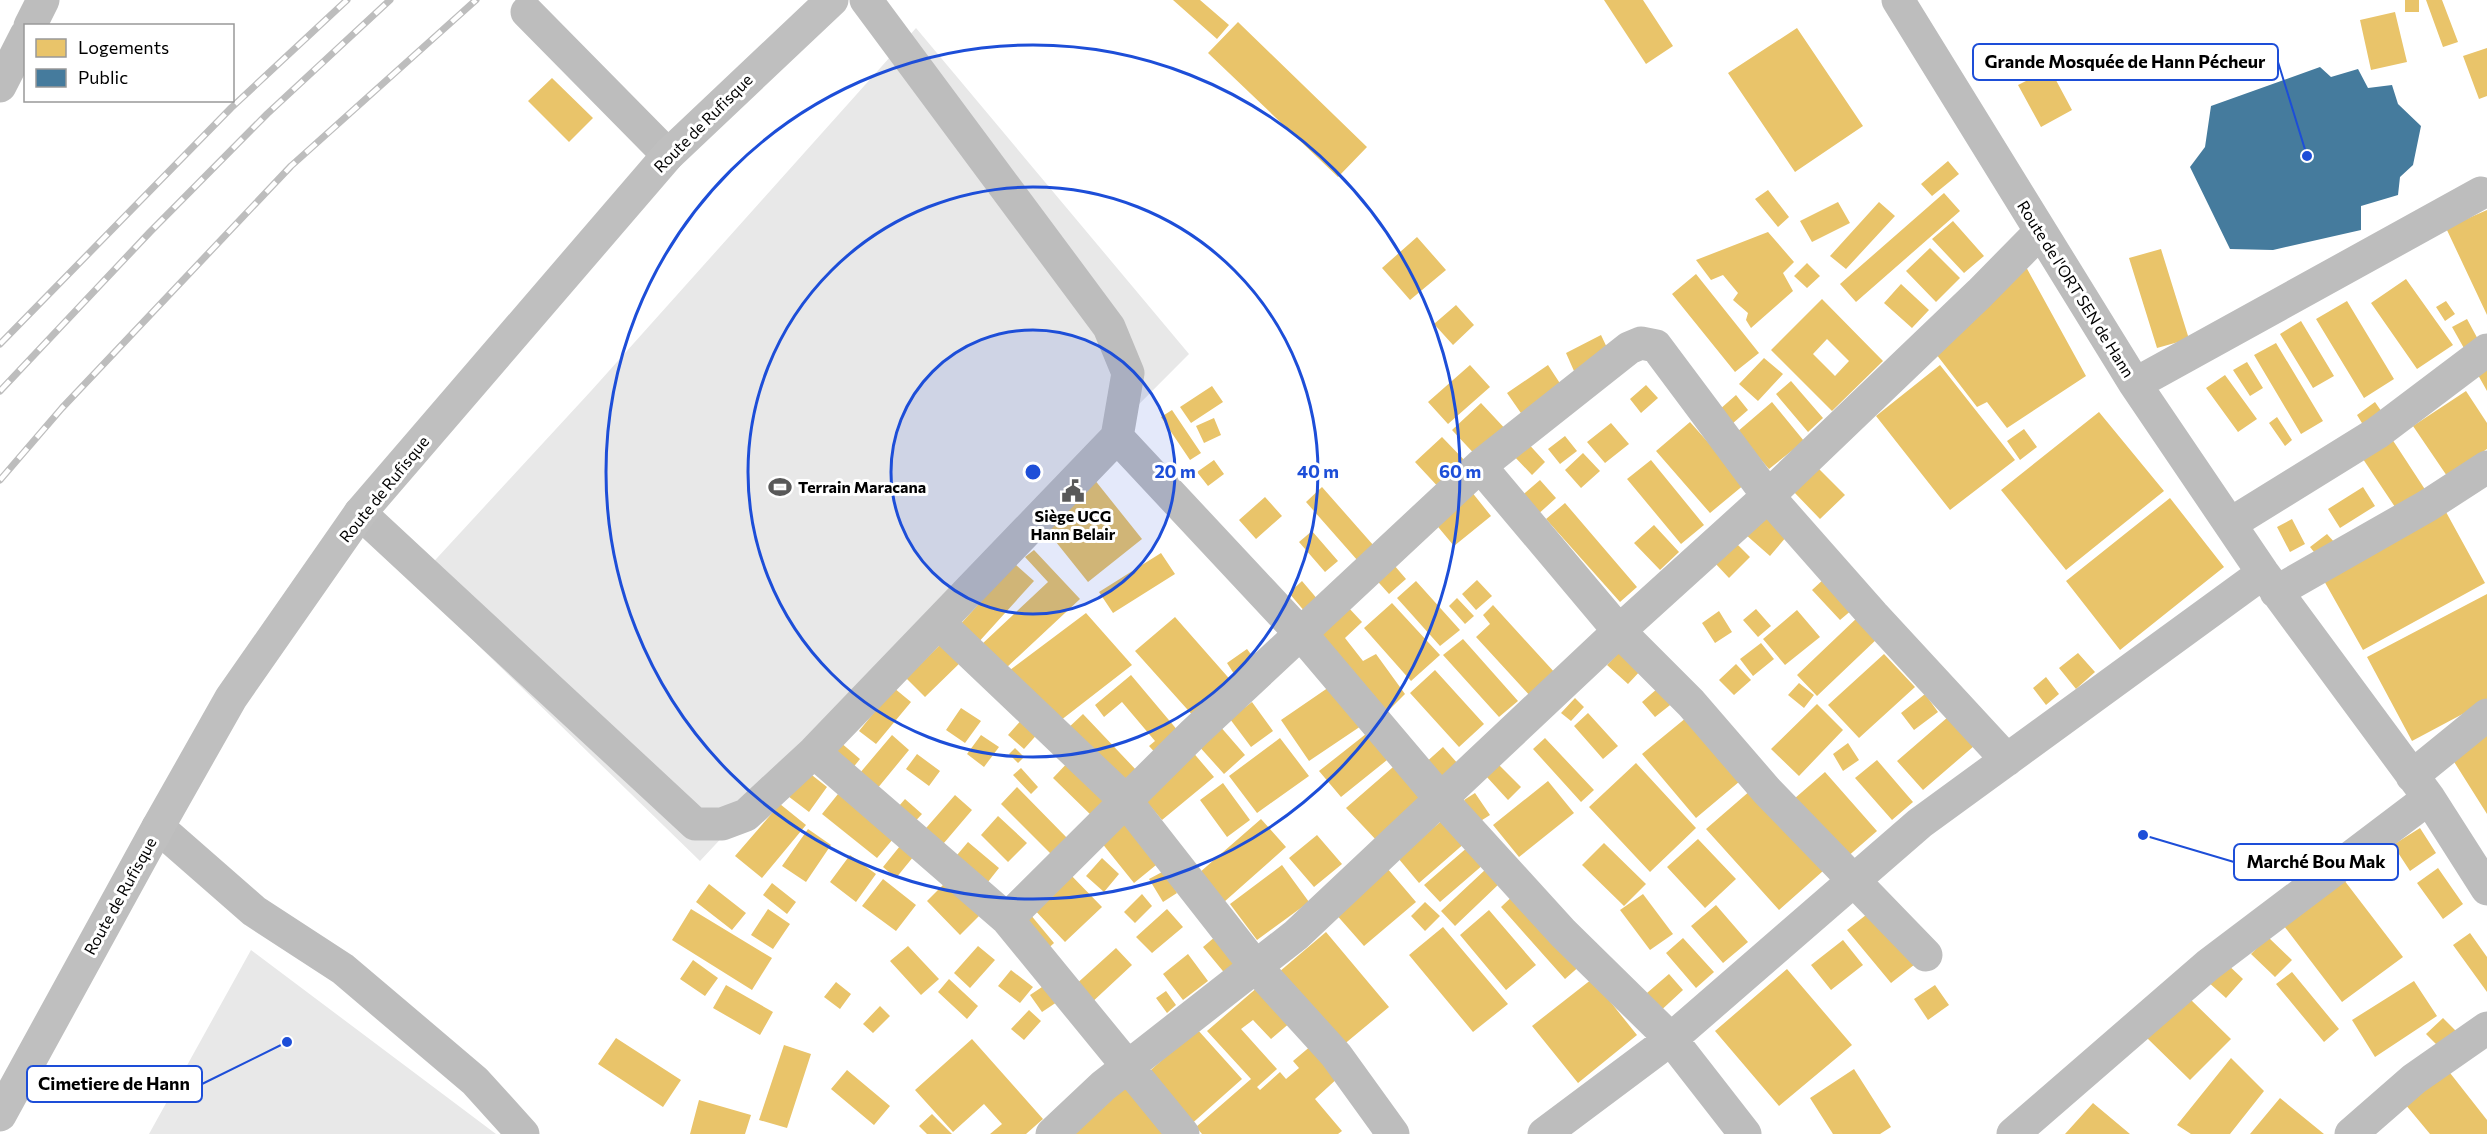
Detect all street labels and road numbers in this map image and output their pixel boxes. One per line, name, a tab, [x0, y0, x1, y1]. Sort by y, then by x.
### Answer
street label: Route de Rufisque	[649, 69, 756, 176]
street label: Route de l'ORT SEN de Hann	[2014, 197, 2139, 381]
street label: Route de Rufisque	[335, 432, 432, 546]
street label: Route de Rufisque	[79, 834, 160, 958]

